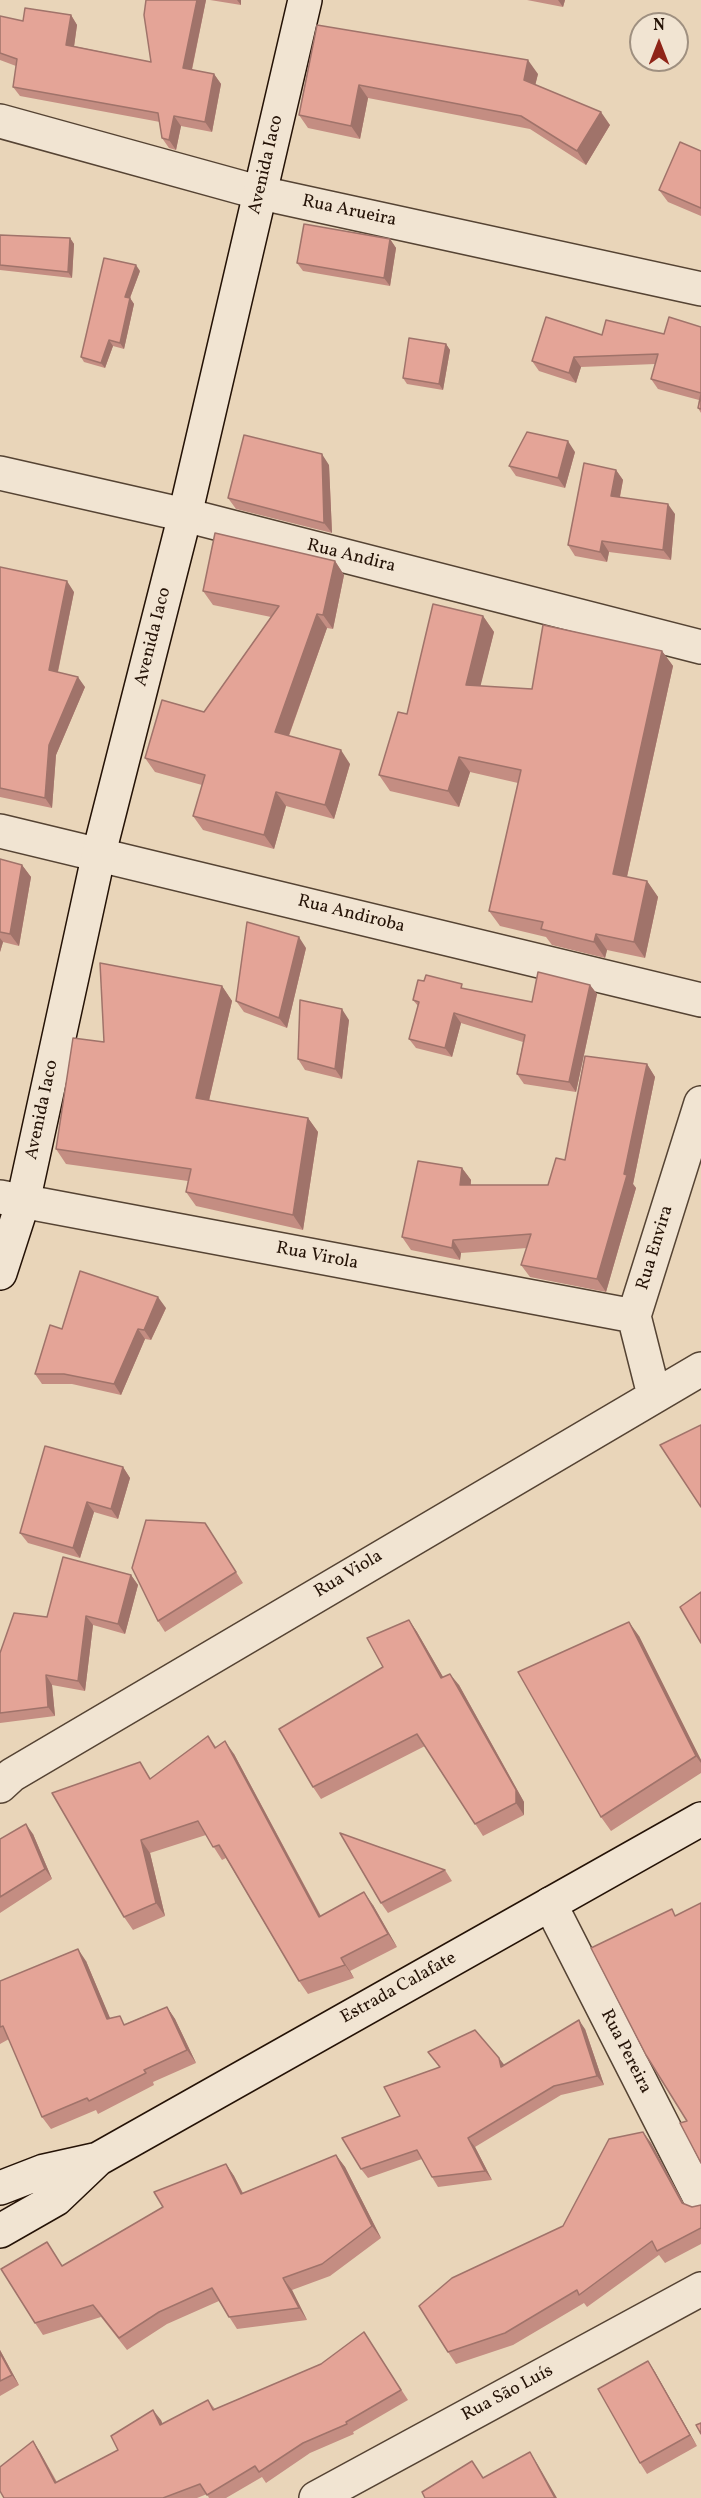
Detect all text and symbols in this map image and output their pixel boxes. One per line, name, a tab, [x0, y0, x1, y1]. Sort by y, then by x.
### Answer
north arrow	[629, 12, 689, 72]
text: N	[653, 15, 665, 37]
street label: Avenida Iaco	[245, 113, 289, 217]
street label: Rua Arueira	[300, 191, 398, 233]
street label: Rua Andira	[304, 536, 398, 578]
street label: Avenida Iaco	[131, 585, 177, 689]
street label: Rua Andiroba	[295, 891, 407, 939]
street label: Avenida Iaco	[22, 1058, 64, 1162]
street label: Rua Envira	[633, 1203, 679, 1293]
street label: Rua Virola	[274, 1238, 360, 1276]
street label: Rua Viola	[311, 1546, 387, 1604]
street label: Estrada Calafate	[338, 1948, 460, 2030]
street label: Rua Pereira	[595, 2006, 655, 2098]
street label: Rua São Luís	[459, 2361, 557, 2427]

